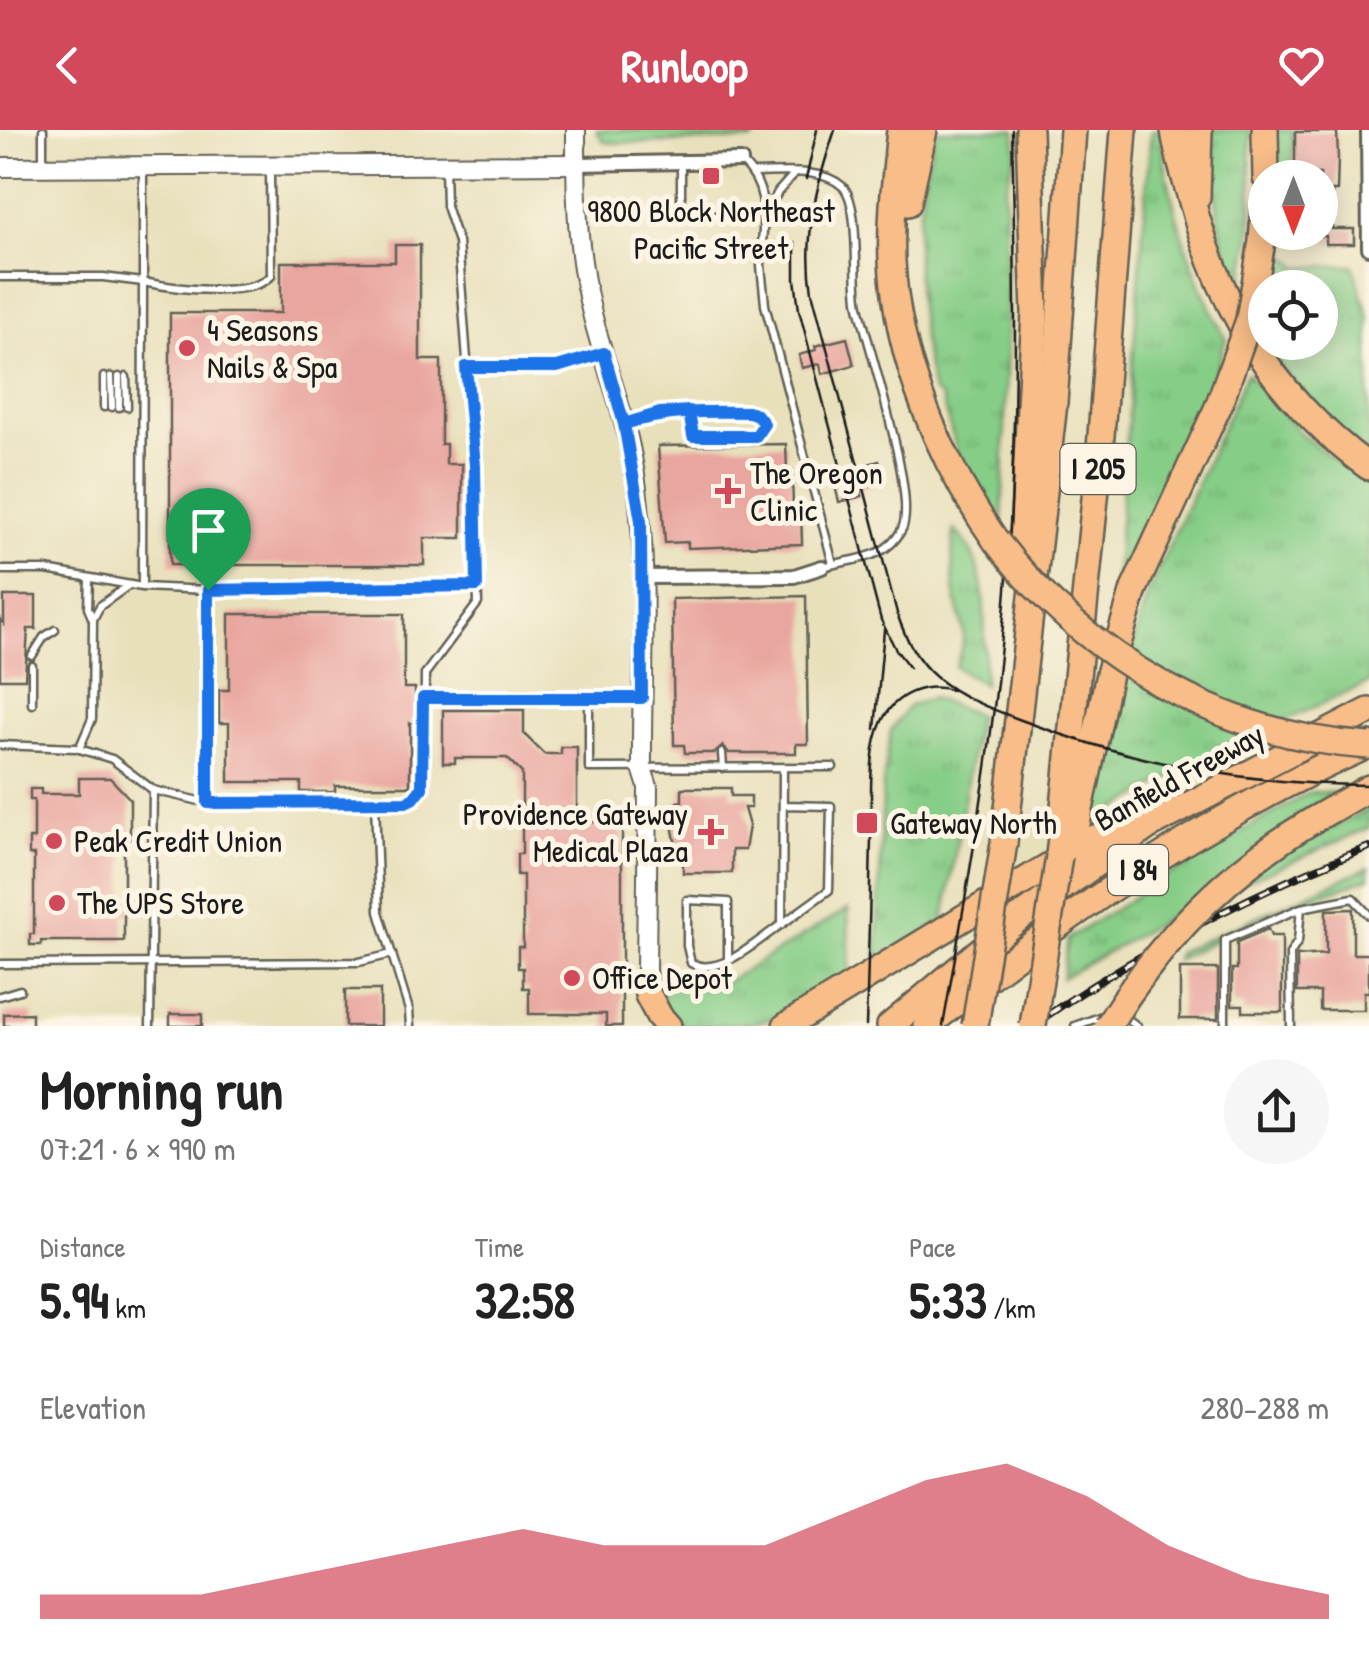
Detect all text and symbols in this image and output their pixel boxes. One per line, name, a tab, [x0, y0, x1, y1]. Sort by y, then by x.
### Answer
text: Runloop	[621, 35, 748, 96]
icon: back	[40, 38, 95, 93]
icon: heart	[1274, 38, 1329, 93]
north arrow	[1248, 160, 1338, 250]
map controls	[1248, 160, 1338, 360]
marker: 9800 Block Northeast Pacific Street	[700, 165, 722, 187]
place label: 9800 Block Northeast Pacific Street	[587, 189, 836, 269]
button: locate	[1248, 270, 1338, 360]
place label: 4 Seasons Nails & Spa	[207, 308, 337, 388]
marker: 4 Seasons Nails & Spa	[176, 337, 198, 359]
road number: I 205	[1060, 444, 1136, 494]
place label: The Oregon Clinic	[750, 451, 883, 531]
marker: The Oregon Clinic	[715, 478, 741, 504]
pin	[166, 488, 251, 591]
icon: arrive	[181, 503, 236, 558]
street label: Banfield Freeway	[1086, 712, 1271, 841]
place label: Providence Gateway Medical Plaza	[463, 792, 688, 872]
place label: Gateway North	[890, 801, 1057, 844]
marker: Gateway North	[854, 810, 880, 836]
place label: Peak Credit Union	[74, 819, 283, 862]
marker: Providence Gateway Medical Plaza	[698, 819, 724, 845]
marker: Peak Credit Union	[43, 830, 65, 852]
road number: I 84	[1108, 845, 1168, 895]
place label: The UPS Store	[77, 881, 244, 924]
marker: The UPS Store	[46, 892, 68, 914]
place label: Office Depot	[592, 956, 733, 999]
marker: Office Depot	[561, 967, 583, 989]
text: Morning run	[40, 1052, 283, 1126]
button: share	[1224, 1059, 1329, 1164]
text: 07:21 · 6 × 990 m	[40, 1127, 235, 1170]
text: Distance	[40, 1228, 126, 1266]
text: Time	[475, 1228, 524, 1266]
text: Pace	[909, 1228, 956, 1266]
text: 5.94	[40, 1266, 109, 1334]
text: 32:58	[475, 1266, 575, 1334]
text: 5:33	[909, 1266, 987, 1334]
text: km	[109, 1289, 146, 1327]
text: /km	[987, 1289, 1036, 1327]
text: Elevation	[40, 1386, 146, 1429]
text: 280–288 m	[1201, 1386, 1329, 1429]

